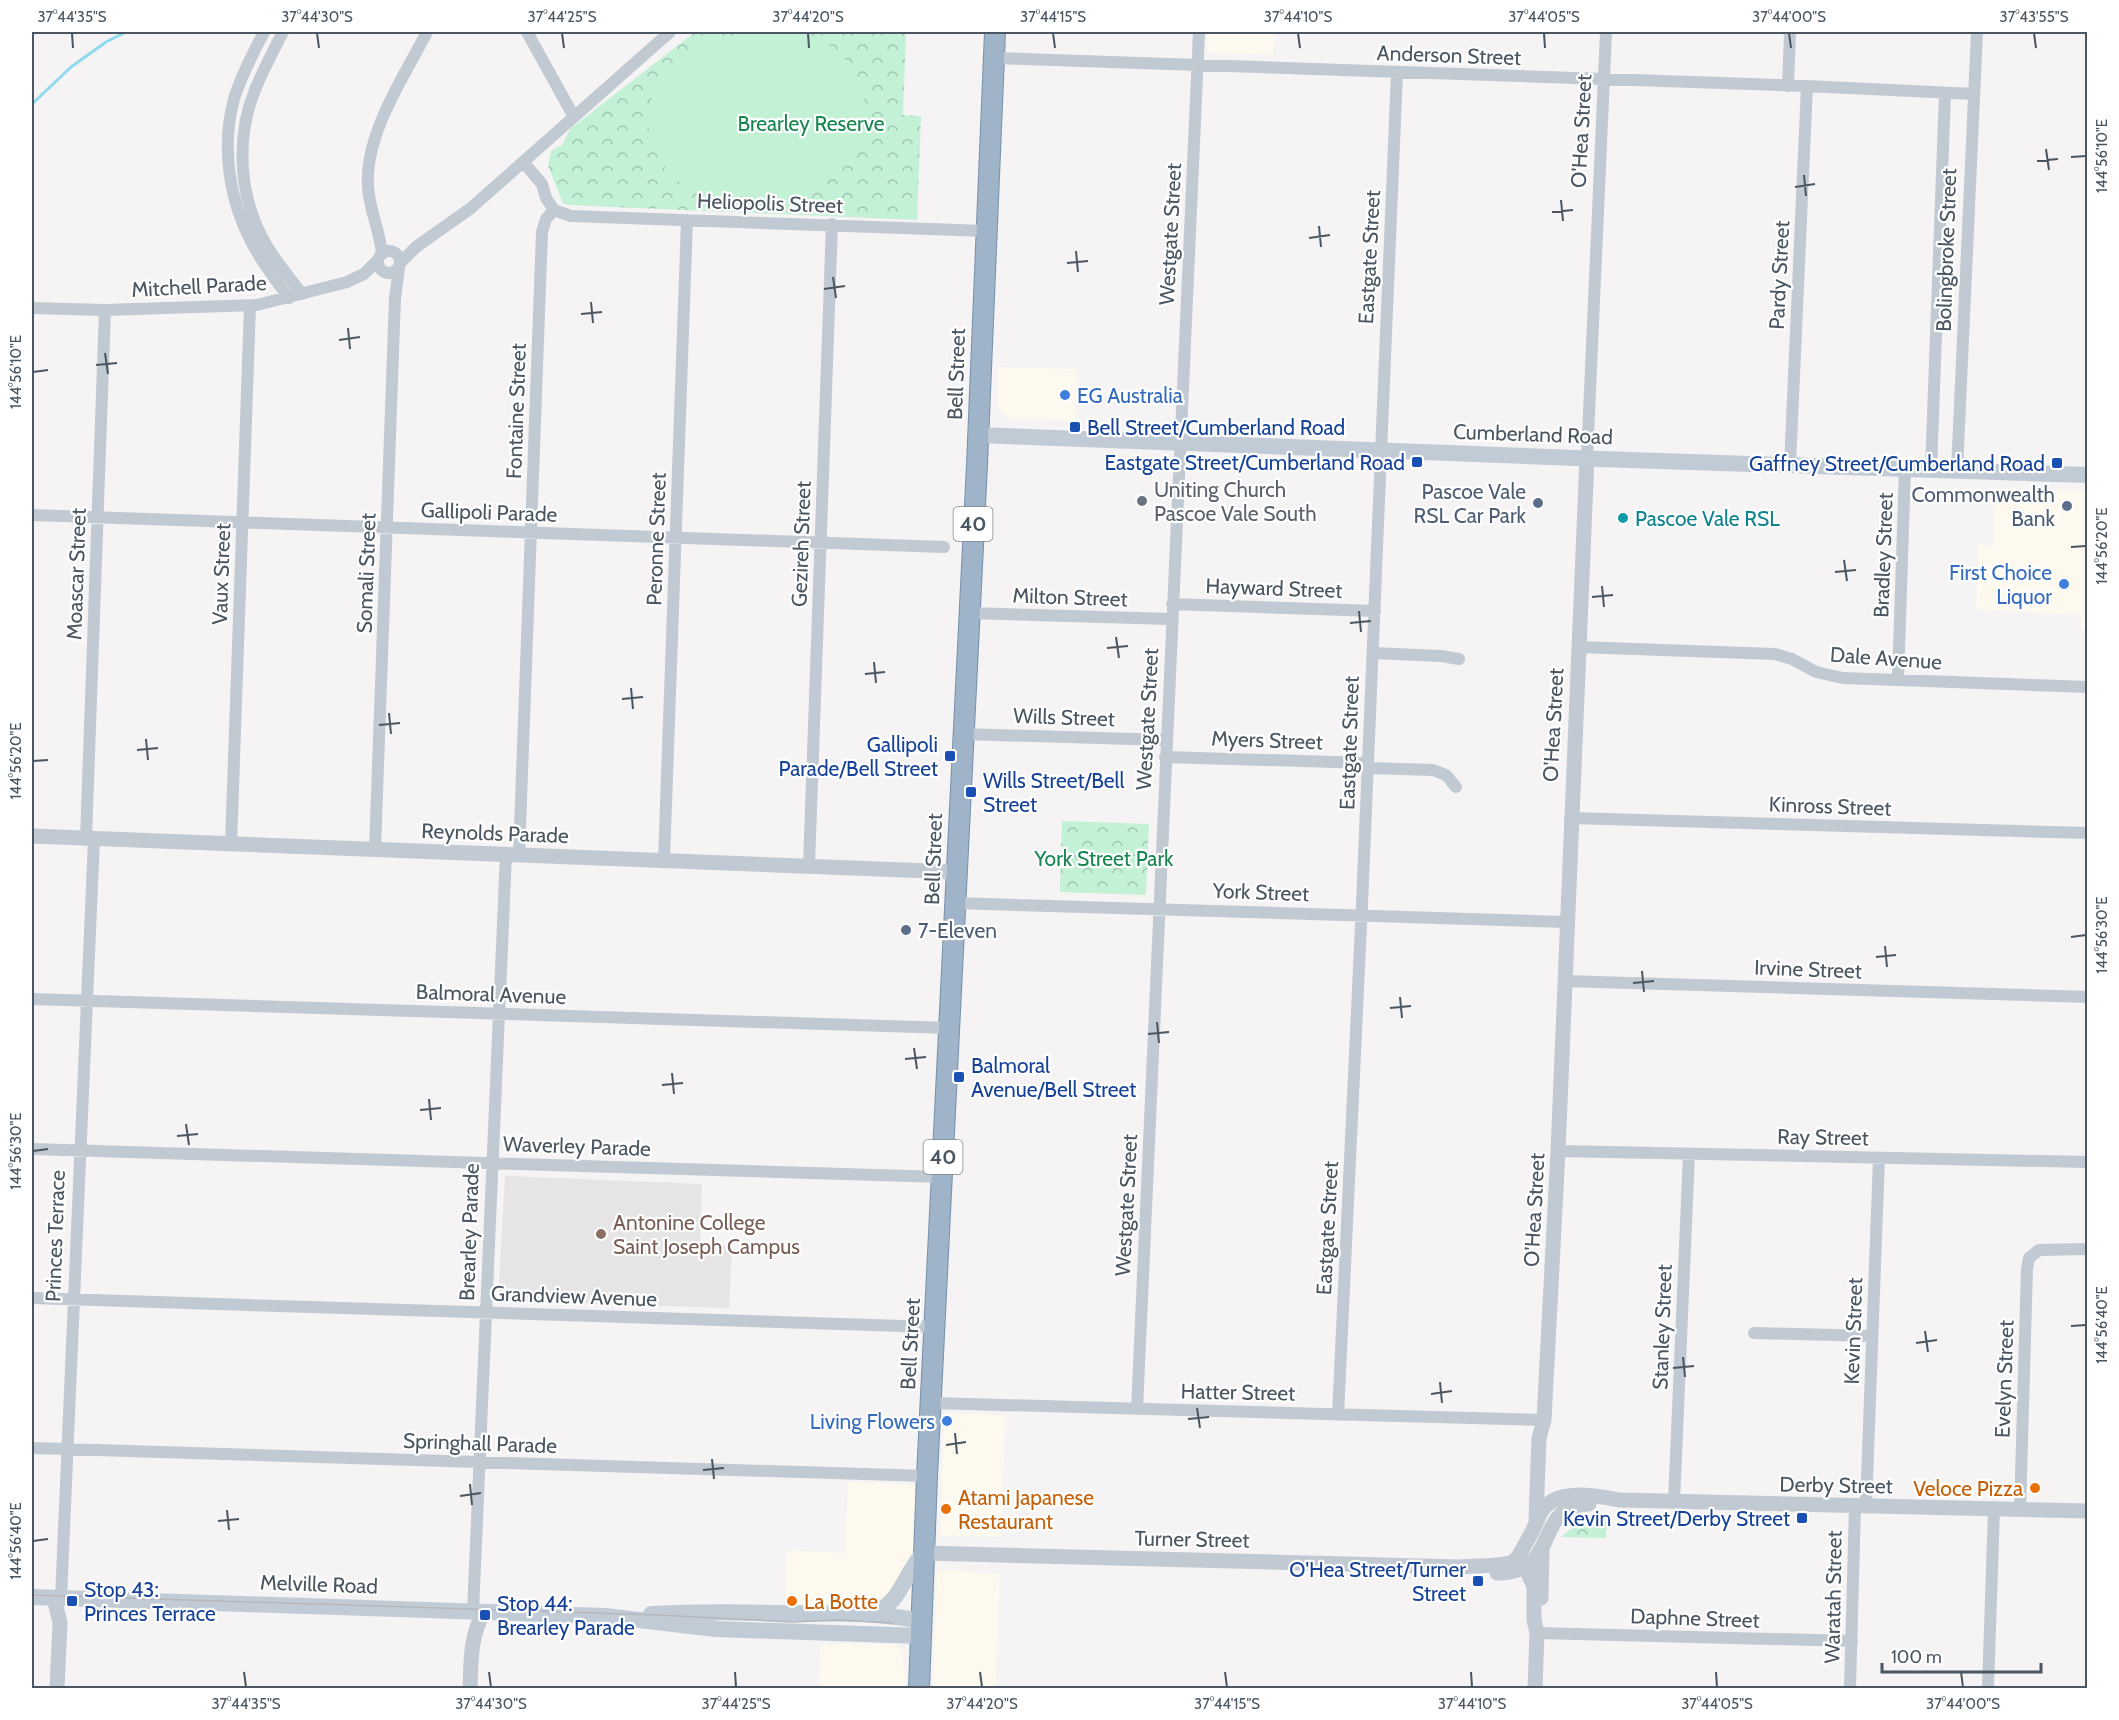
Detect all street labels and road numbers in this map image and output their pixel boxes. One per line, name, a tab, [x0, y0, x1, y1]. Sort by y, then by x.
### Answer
street label: Anderson Street	[1376, 40, 1522, 70]
street label: O'Hea Street	[1566, 74, 1596, 188]
street label: Westgate Street	[1154, 162, 1186, 306]
street label: Bolingbroke Street	[1931, 168, 1961, 332]
street label: Heliopolis Street	[696, 188, 844, 218]
street label: Eastgate Street	[1353, 189, 1385, 325]
street label: Pardy Street	[1764, 220, 1794, 330]
street label: Mitchell Parade	[131, 270, 267, 302]
street label: Bell Street	[942, 328, 970, 420]
street label: Fontaine Street	[501, 343, 531, 479]
street label: Cumberland Road	[1453, 419, 1613, 449]
street label: Peronne Street	[641, 472, 671, 606]
street label: Gezireh Street	[786, 480, 816, 608]
street label: Bradley Street	[1868, 492, 1898, 618]
street label: Gallipoli Parade	[420, 497, 558, 527]
road number: 40	[954, 507, 992, 541]
street label: Moascar Street	[61, 508, 91, 640]
street label: Somali Street	[351, 512, 381, 634]
street label: Vaux Street	[207, 523, 235, 625]
street label: Hayward Street	[1205, 573, 1343, 603]
street label: Milton Street	[1012, 582, 1128, 612]
street label: Dale Avenue	[1829, 642, 1943, 674]
street label: Westgate Street	[1131, 647, 1163, 791]
street label: O'Hea Street	[1538, 668, 1568, 782]
street label: Eastgate Street	[1334, 675, 1364, 811]
street label: Wills Street	[1013, 703, 1115, 731]
street label: Myers Street	[1211, 726, 1323, 754]
street label: Kinross Street	[1768, 791, 1892, 821]
street label: Bell Street	[919, 813, 947, 905]
street label: Reynolds Parade	[421, 818, 569, 848]
street label: York Street	[1211, 878, 1310, 906]
street label: Irvine Street	[1754, 955, 1862, 983]
street label: Balmoral Avenue	[415, 979, 567, 1009]
street label: Ray Street	[1777, 1124, 1869, 1150]
street label: Waverley Parade	[503, 1131, 652, 1161]
street label: Westgate Street	[1110, 1133, 1142, 1277]
road number: 40	[924, 1140, 962, 1174]
street label: O'Hea Street	[1519, 1153, 1549, 1267]
street label: Eastgate Street	[1311, 1160, 1343, 1296]
street label: Brearley Parade	[454, 1162, 484, 1301]
street label: Princes Terrace	[40, 1169, 70, 1302]
street label: Stanley Street	[1647, 1264, 1677, 1390]
street label: Kevin Street	[1839, 1277, 1867, 1385]
street label: Grandview Avenue	[491, 1281, 658, 1311]
street label: Bell Street	[895, 1297, 925, 1391]
street label: Evelyn Street	[1989, 1320, 2019, 1438]
street label: Hatter Street	[1180, 1379, 1296, 1405]
street label: Springhall Parade	[403, 1428, 558, 1458]
street label: Derby Street	[1779, 1472, 1893, 1498]
street label: Turner Street	[1134, 1525, 1250, 1553]
street label: Waratah Street	[1819, 1530, 1847, 1664]
street label: Melville Road	[260, 1569, 378, 1599]
street label: Daphne Street	[1630, 1603, 1760, 1633]

